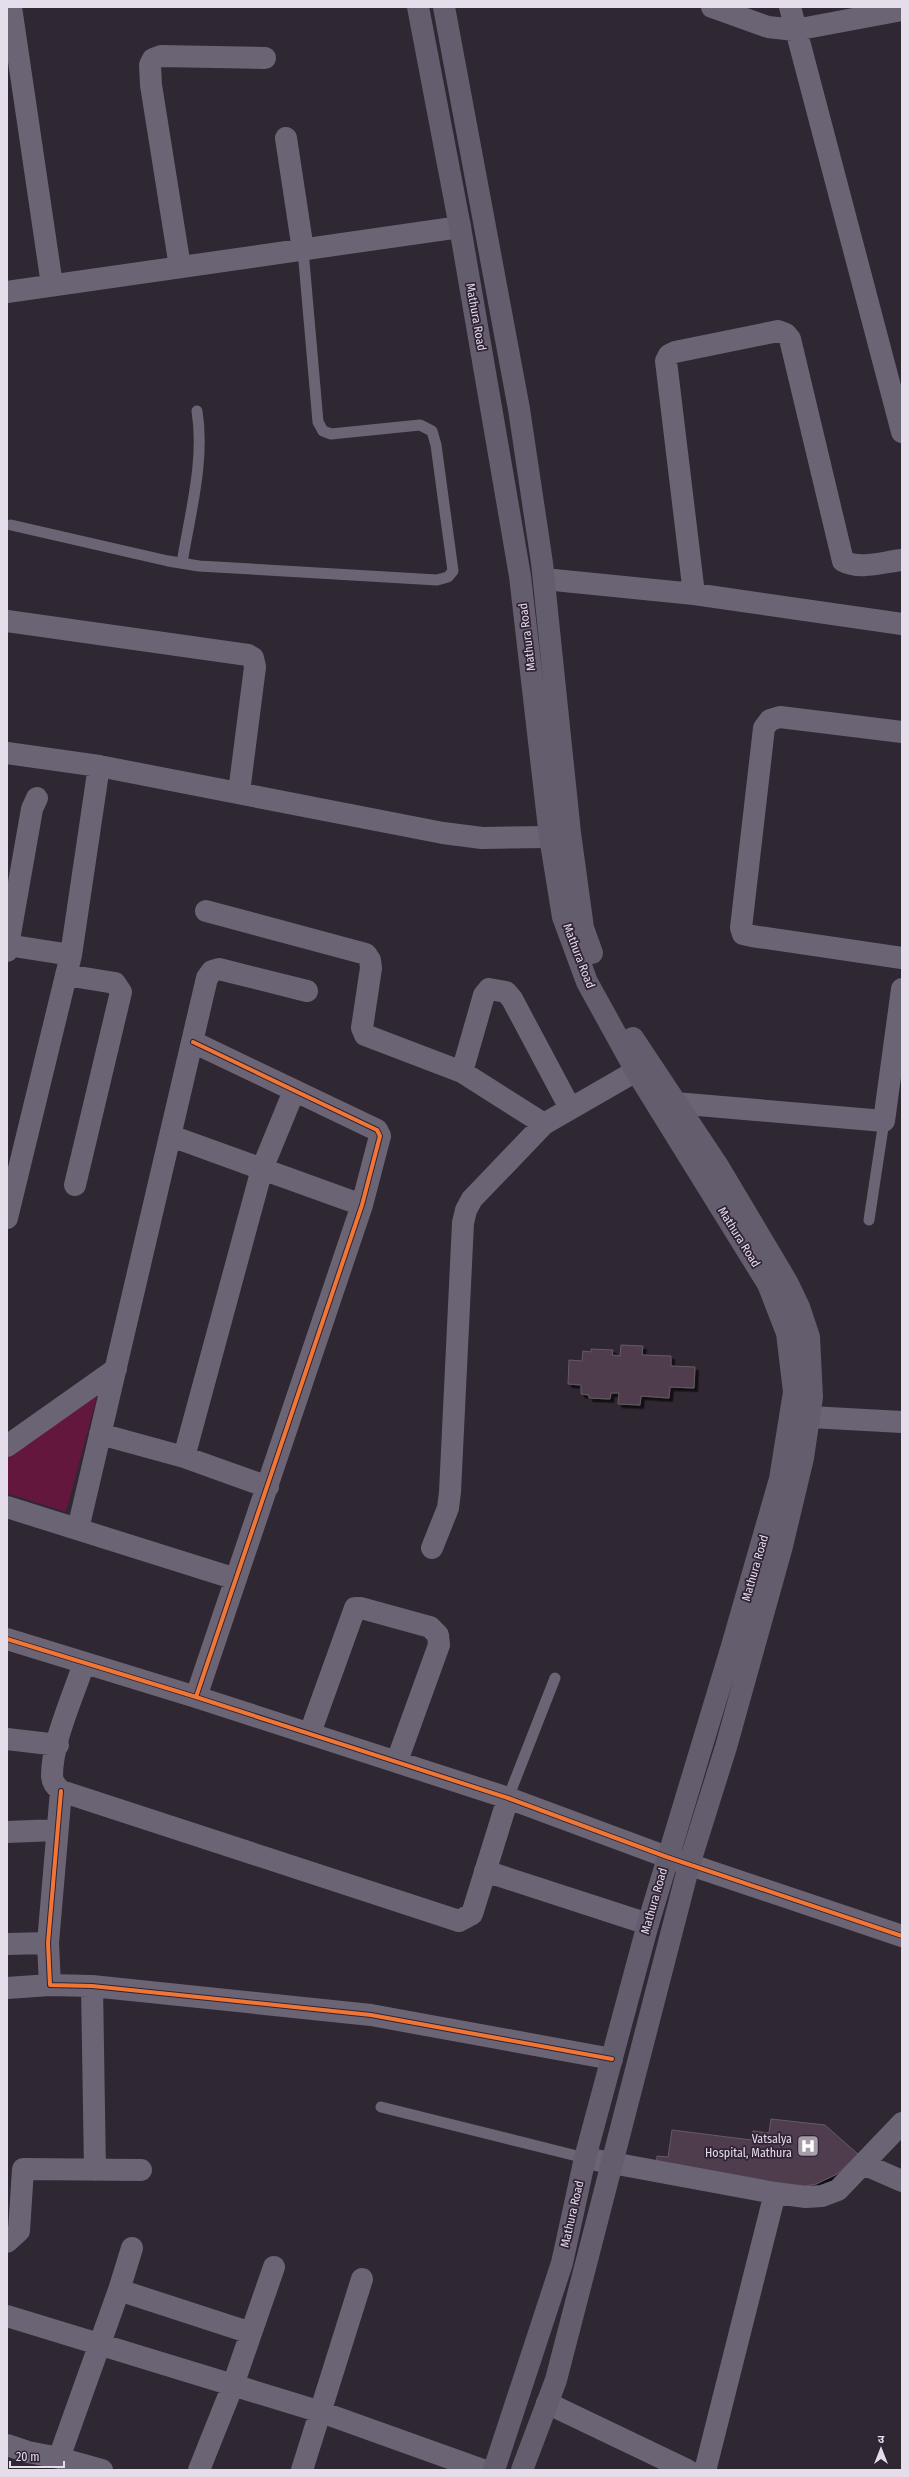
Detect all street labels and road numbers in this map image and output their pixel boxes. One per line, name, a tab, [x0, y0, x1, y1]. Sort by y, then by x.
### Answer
street label: Mathura Road	[463, 282, 489, 352]
street label: Mathura Road	[516, 602, 538, 672]
street label: Mathura Road	[560, 922, 598, 990]
street label: Mathura Road	[715, 1204, 763, 1270]
street label: Mathura Road	[739, 1533, 771, 1603]
street label: Mathura Road	[638, 1866, 670, 1936]
street label: Mathura Road	[557, 2179, 587, 2249]

